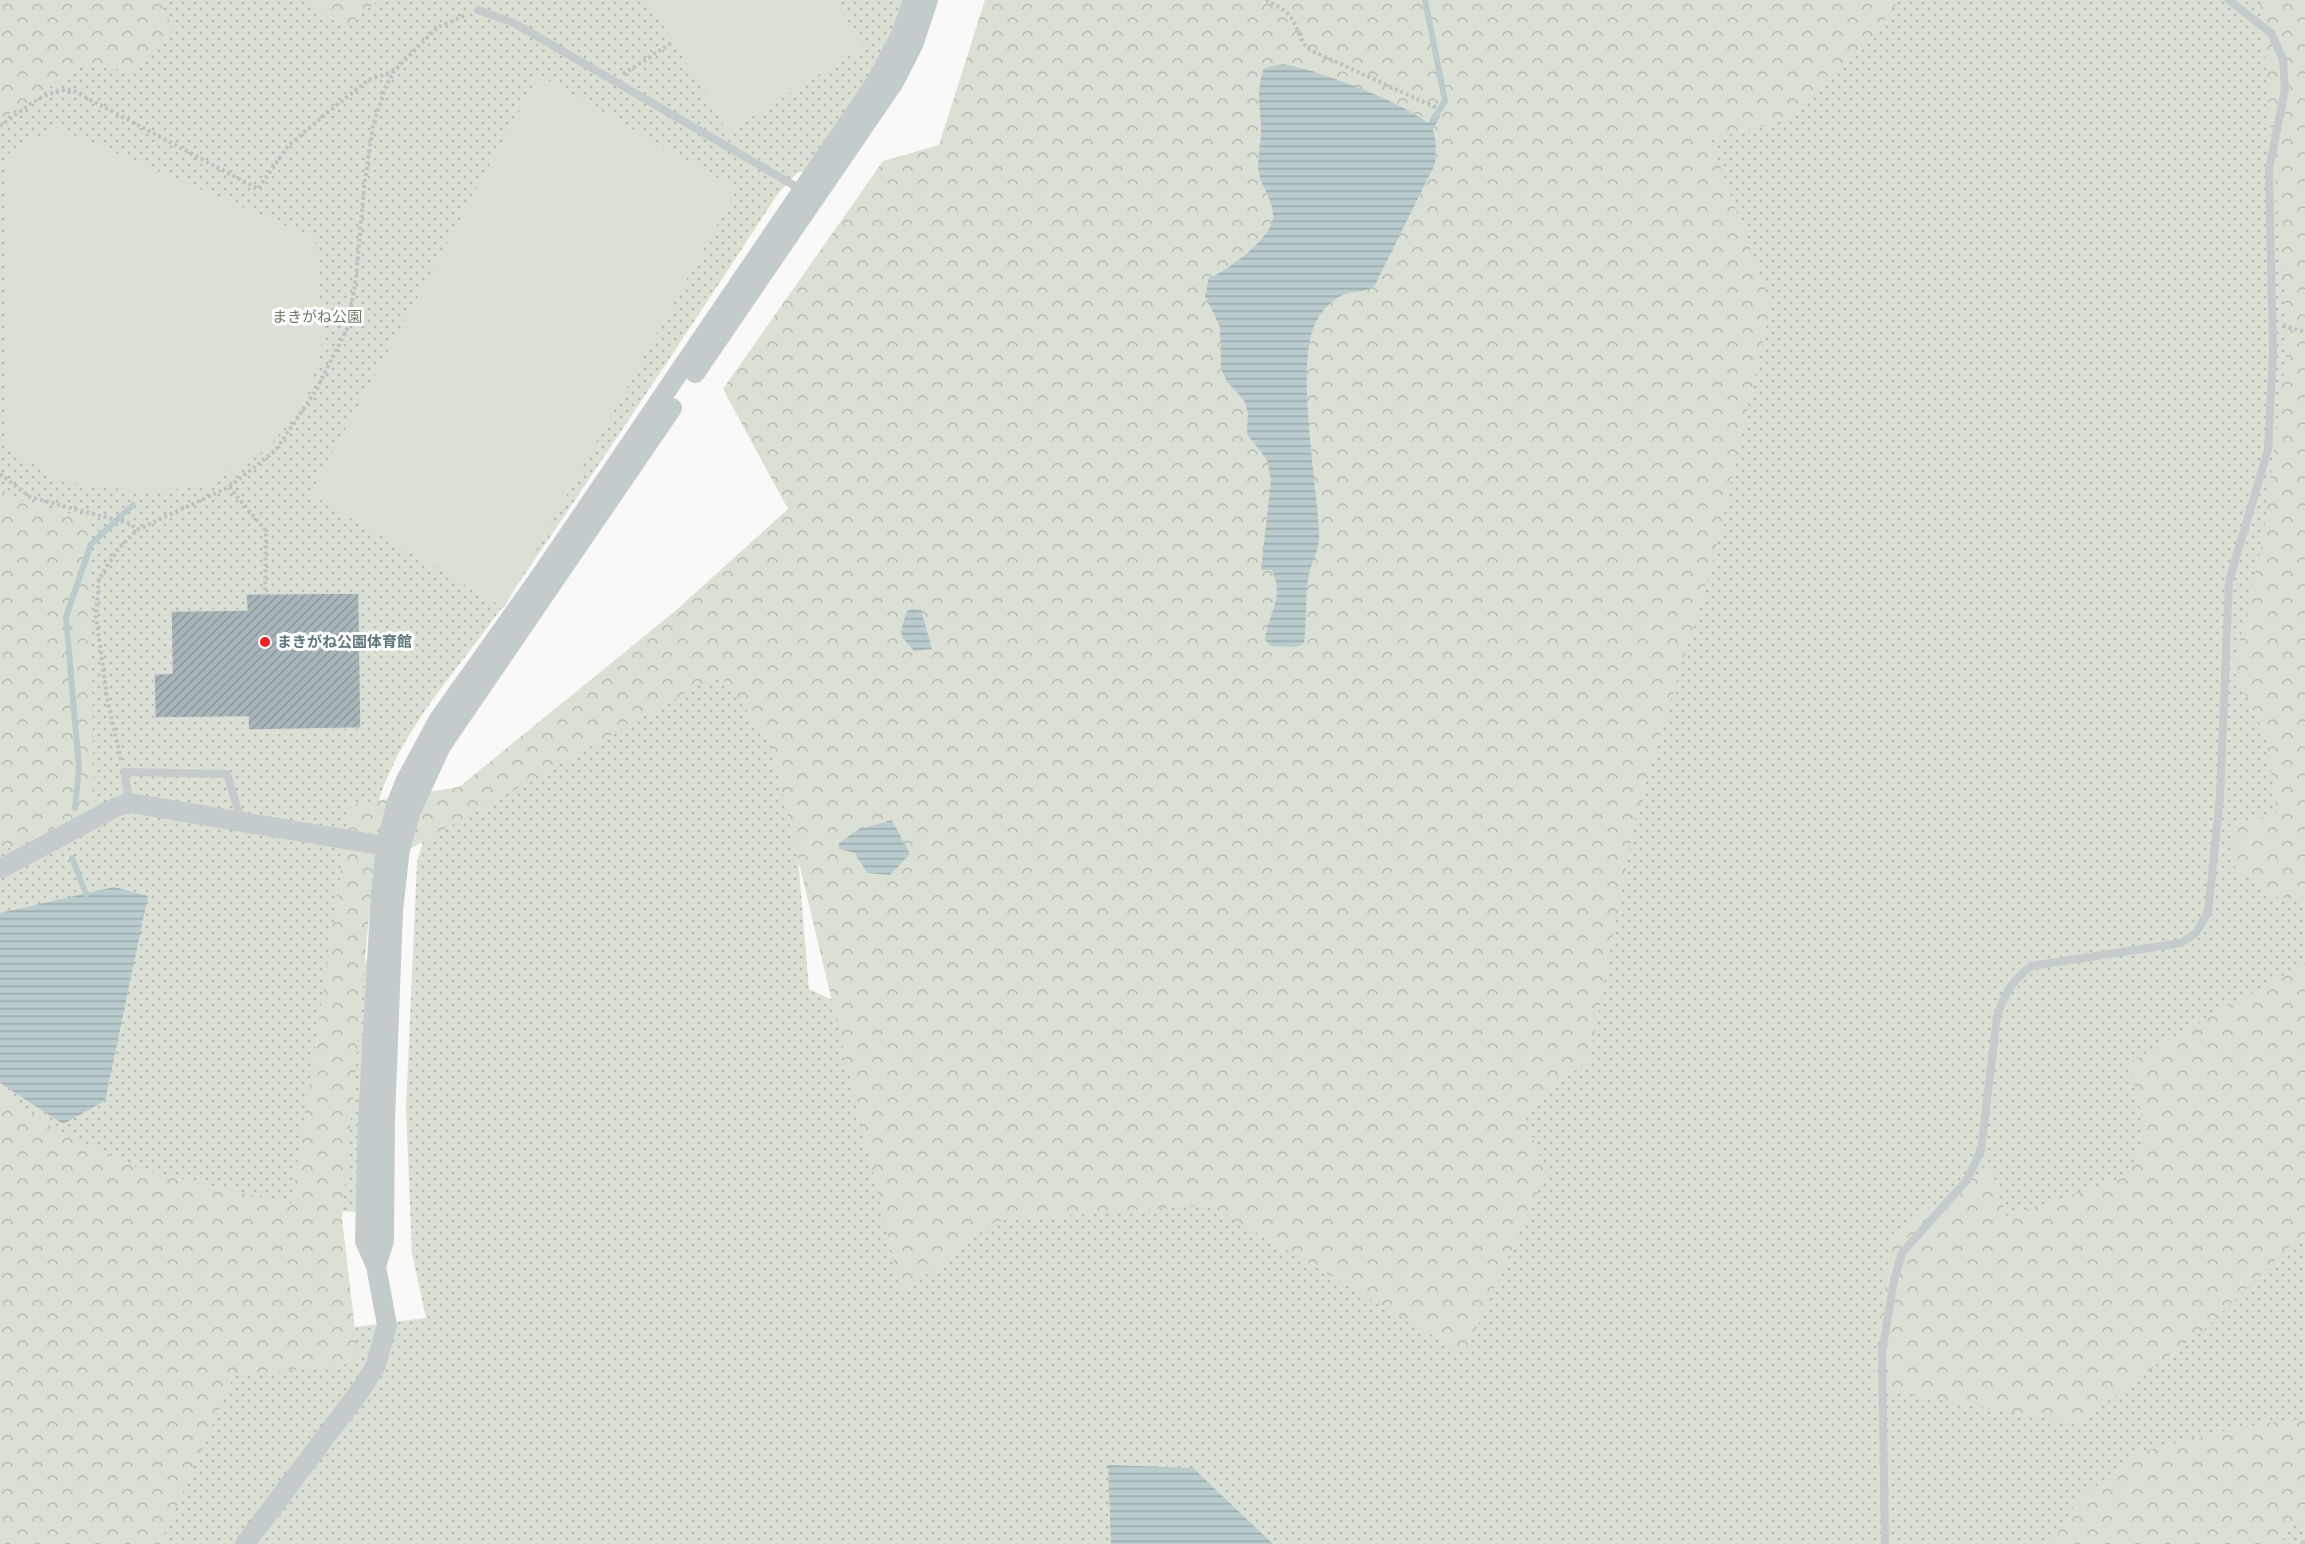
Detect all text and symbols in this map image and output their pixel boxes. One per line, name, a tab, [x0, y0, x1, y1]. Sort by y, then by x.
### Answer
park label: まきがね公園	[272, 307, 362, 326]
place label: まきがね公園体育館	[277, 632, 412, 651]
marker: まきがね公園体育館	[258, 635, 272, 649]

